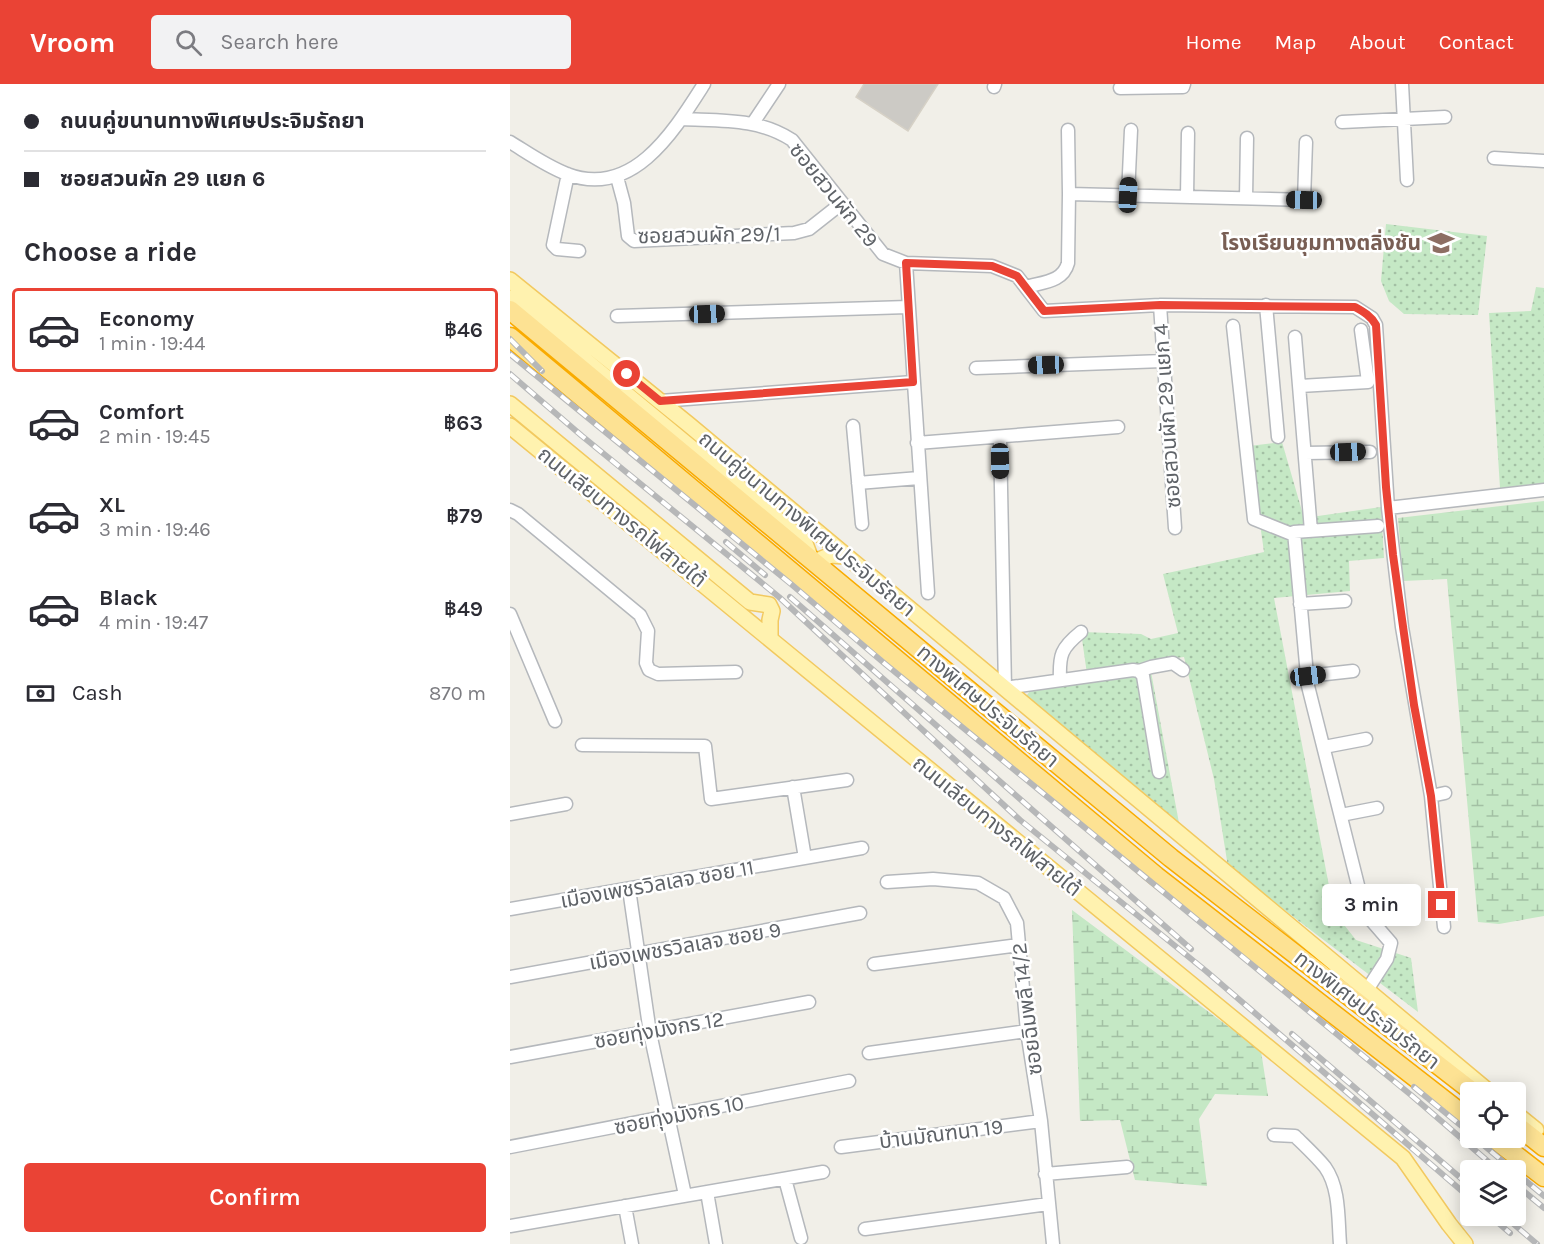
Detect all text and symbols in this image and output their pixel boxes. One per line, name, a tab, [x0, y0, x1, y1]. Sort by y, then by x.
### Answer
search box	[151, 15, 571, 69]
text: Vroom	[30, 26, 115, 59]
icon: search	[172, 26, 205, 59]
text: Search here	[220, 29, 339, 55]
text: Home	[1186, 30, 1242, 54]
text: Map	[1275, 30, 1316, 54]
text: About	[1349, 30, 1406, 54]
text: Contact	[1439, 30, 1514, 54]
text: ถนนคู่ขนานทางพิเศษประจิมรัถยา	[60, 108, 364, 134]
street label: ซอยสวนผัก 29	[785, 138, 883, 252]
text: ซอยสวนผัก 29 แยก 6	[60, 166, 265, 192]
car	[1118, 177, 1138, 213]
car	[1286, 191, 1322, 209]
street label: ซอยสวนผัก 29/1	[637, 222, 781, 248]
school or university icon: โรงเรียนชุมทางตลิ่งชัน	[1426, 228, 1456, 258]
place label: โรงเรียนชุมทางตลิ่งชัน	[1221, 229, 1421, 256]
text: Choose a ride	[24, 236, 197, 268]
icon: car	[27, 303, 81, 357]
car	[689, 304, 725, 324]
text: Economy	[99, 306, 194, 332]
text: ฿46	[444, 317, 483, 343]
street label: ซอยสวนผัก 29 แยก 4	[1149, 323, 1185, 509]
text: 1 min · 19:44	[99, 332, 205, 355]
car	[1028, 355, 1064, 375]
route start	[613, 360, 640, 387]
icon: car	[27, 396, 81, 450]
text: Comfort	[99, 399, 184, 425]
text: ฿63	[444, 410, 483, 436]
text: 2 min · 19:45	[99, 425, 210, 448]
street label: ถนนคู่ขนานทางพิเศษประจิมรัถยา	[693, 426, 920, 622]
street label: ถนนเลียบทางรถไฟสายใต้	[533, 442, 711, 592]
car	[1330, 442, 1366, 462]
car	[991, 443, 1009, 479]
icon: car	[27, 489, 81, 543]
text: XL	[99, 492, 125, 518]
text: ฿79	[446, 503, 483, 529]
text: 3 min · 19:46	[99, 518, 211, 541]
icon: car	[27, 582, 81, 636]
text: Black	[99, 585, 158, 611]
text: ฿49	[444, 596, 483, 622]
text: 4 min · 19:47	[99, 611, 208, 634]
street label: ทางพิเศษประจิมรัถยา	[912, 640, 1064, 772]
car	[1289, 665, 1327, 687]
icon: cash	[24, 677, 57, 710]
text: Cash	[72, 680, 122, 706]
text: 870 m	[429, 682, 486, 705]
street label: ถนนเลียบทางรถไฟสายใต้	[908, 751, 1086, 901]
street label: เมืองเพชรวิลเลจ ซอย 11	[558, 855, 756, 913]
callout: 3 min	[1322, 884, 1421, 926]
route end	[1428, 891, 1455, 918]
text: 3 min	[1344, 893, 1399, 916]
street label: เมืองเพชรวิลเลจ ซอย 9	[587, 917, 783, 975]
street label: ซอยฉิมพลี 14/2	[1007, 941, 1047, 1077]
street label: ทางพิเศษประจิมรัถยา	[1290, 946, 1444, 1074]
street label: ซอยทุ่งมังกร 12	[592, 1007, 726, 1054]
map controls	[1460, 1082, 1526, 1226]
button: locate	[1460, 1082, 1526, 1148]
street label: ซอยทุ่งมังกร 10	[612, 1091, 746, 1140]
street label: บ้านมัณฑนา 19	[878, 1114, 1004, 1154]
button: layers	[1460, 1160, 1526, 1226]
button: Confirm	[24, 1163, 486, 1232]

